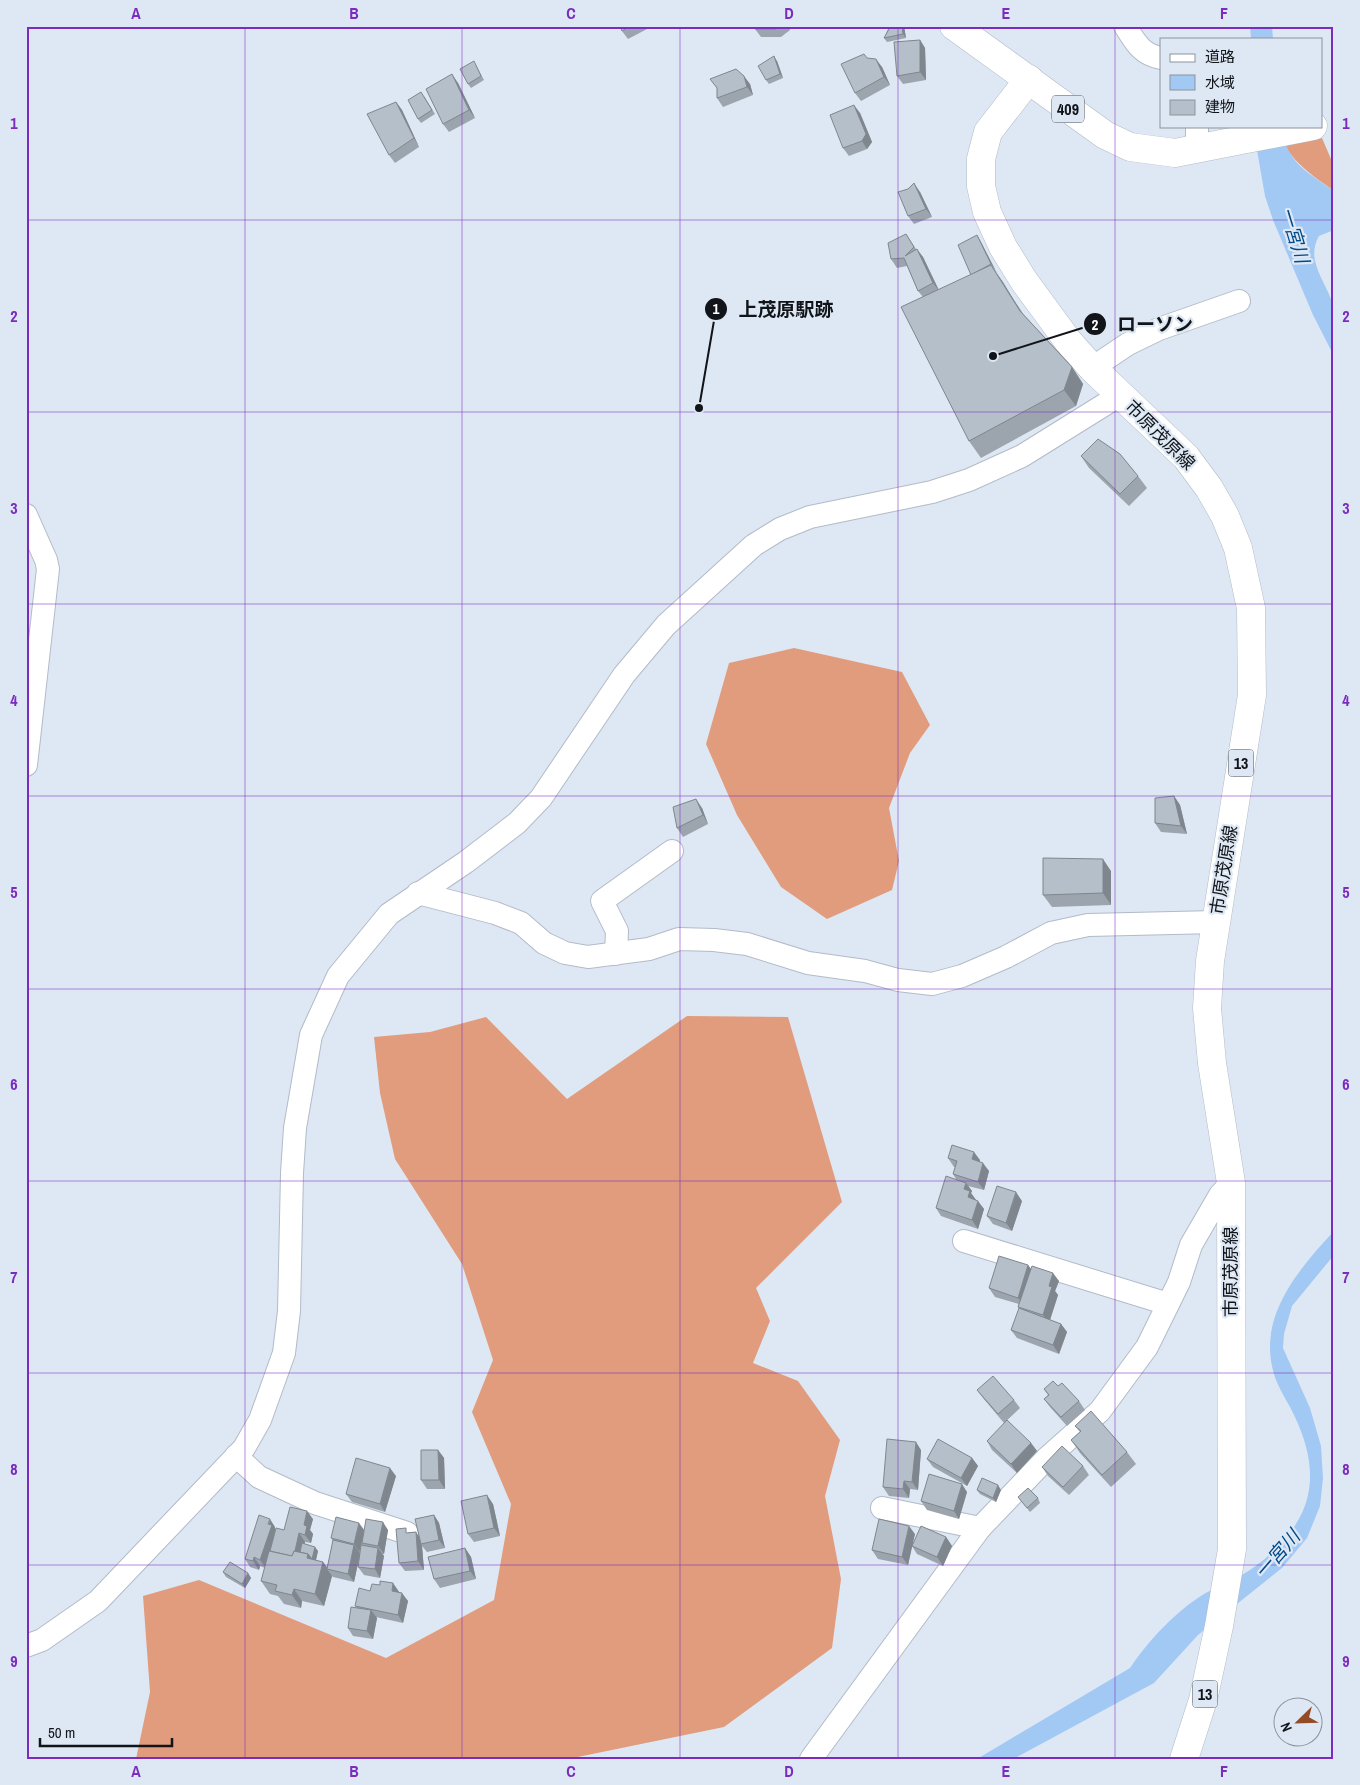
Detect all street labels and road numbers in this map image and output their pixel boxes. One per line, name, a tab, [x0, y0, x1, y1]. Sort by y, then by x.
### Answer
road number: 409	[1052, 96, 1084, 122]
street label: 市原茂原線	[1120, 394, 1201, 475]
road number: 13	[1228, 750, 1254, 776]
street label: 市原茂原線	[1204, 824, 1243, 916]
street label: 市原茂原線	[1218, 1227, 1243, 1317]
road number: 13	[1192, 1680, 1218, 1708]

